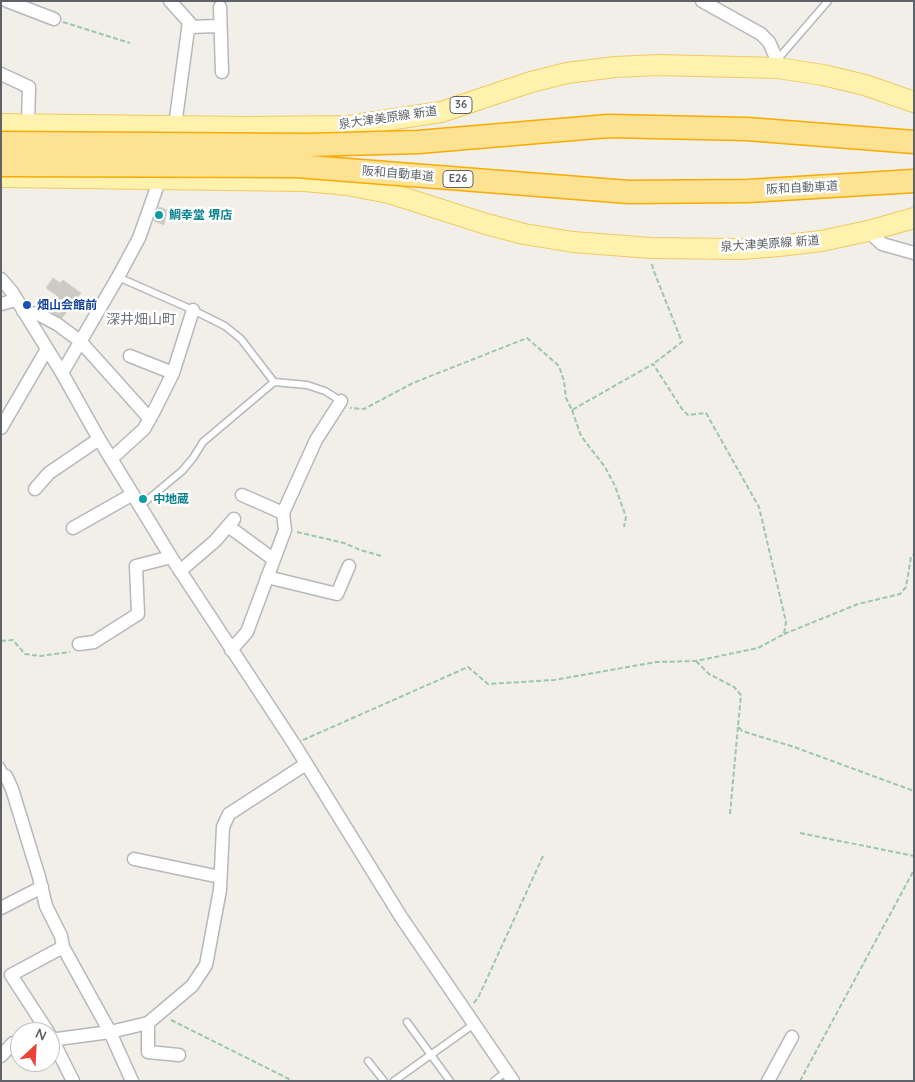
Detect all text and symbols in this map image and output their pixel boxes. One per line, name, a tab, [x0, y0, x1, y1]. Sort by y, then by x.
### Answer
road number: 36	[450, 96, 472, 114]
street label: 泉大津美原線 新道	[338, 104, 438, 132]
street label: 阪和自動車道	[362, 164, 434, 184]
road number: E26	[443, 170, 473, 188]
street label: 阪和自動車道	[766, 179, 838, 197]
place label: 鯛幸堂 堺店	[169, 208, 232, 222]
marker: 鯛幸堂 堺店	[153, 209, 165, 221]
street label: 泉大津美原線 新道	[720, 233, 820, 255]
place label: 畑山会館前	[37, 298, 97, 312]
marker: 畑山会館前	[21, 299, 33, 311]
district label: 深井畑山町	[106, 312, 176, 328]
place label: 中地蔵	[153, 492, 189, 506]
marker: 中地蔵	[137, 493, 149, 505]
north arrow	[10, 1022, 60, 1072]
text: N	[32, 1024, 49, 1045]

